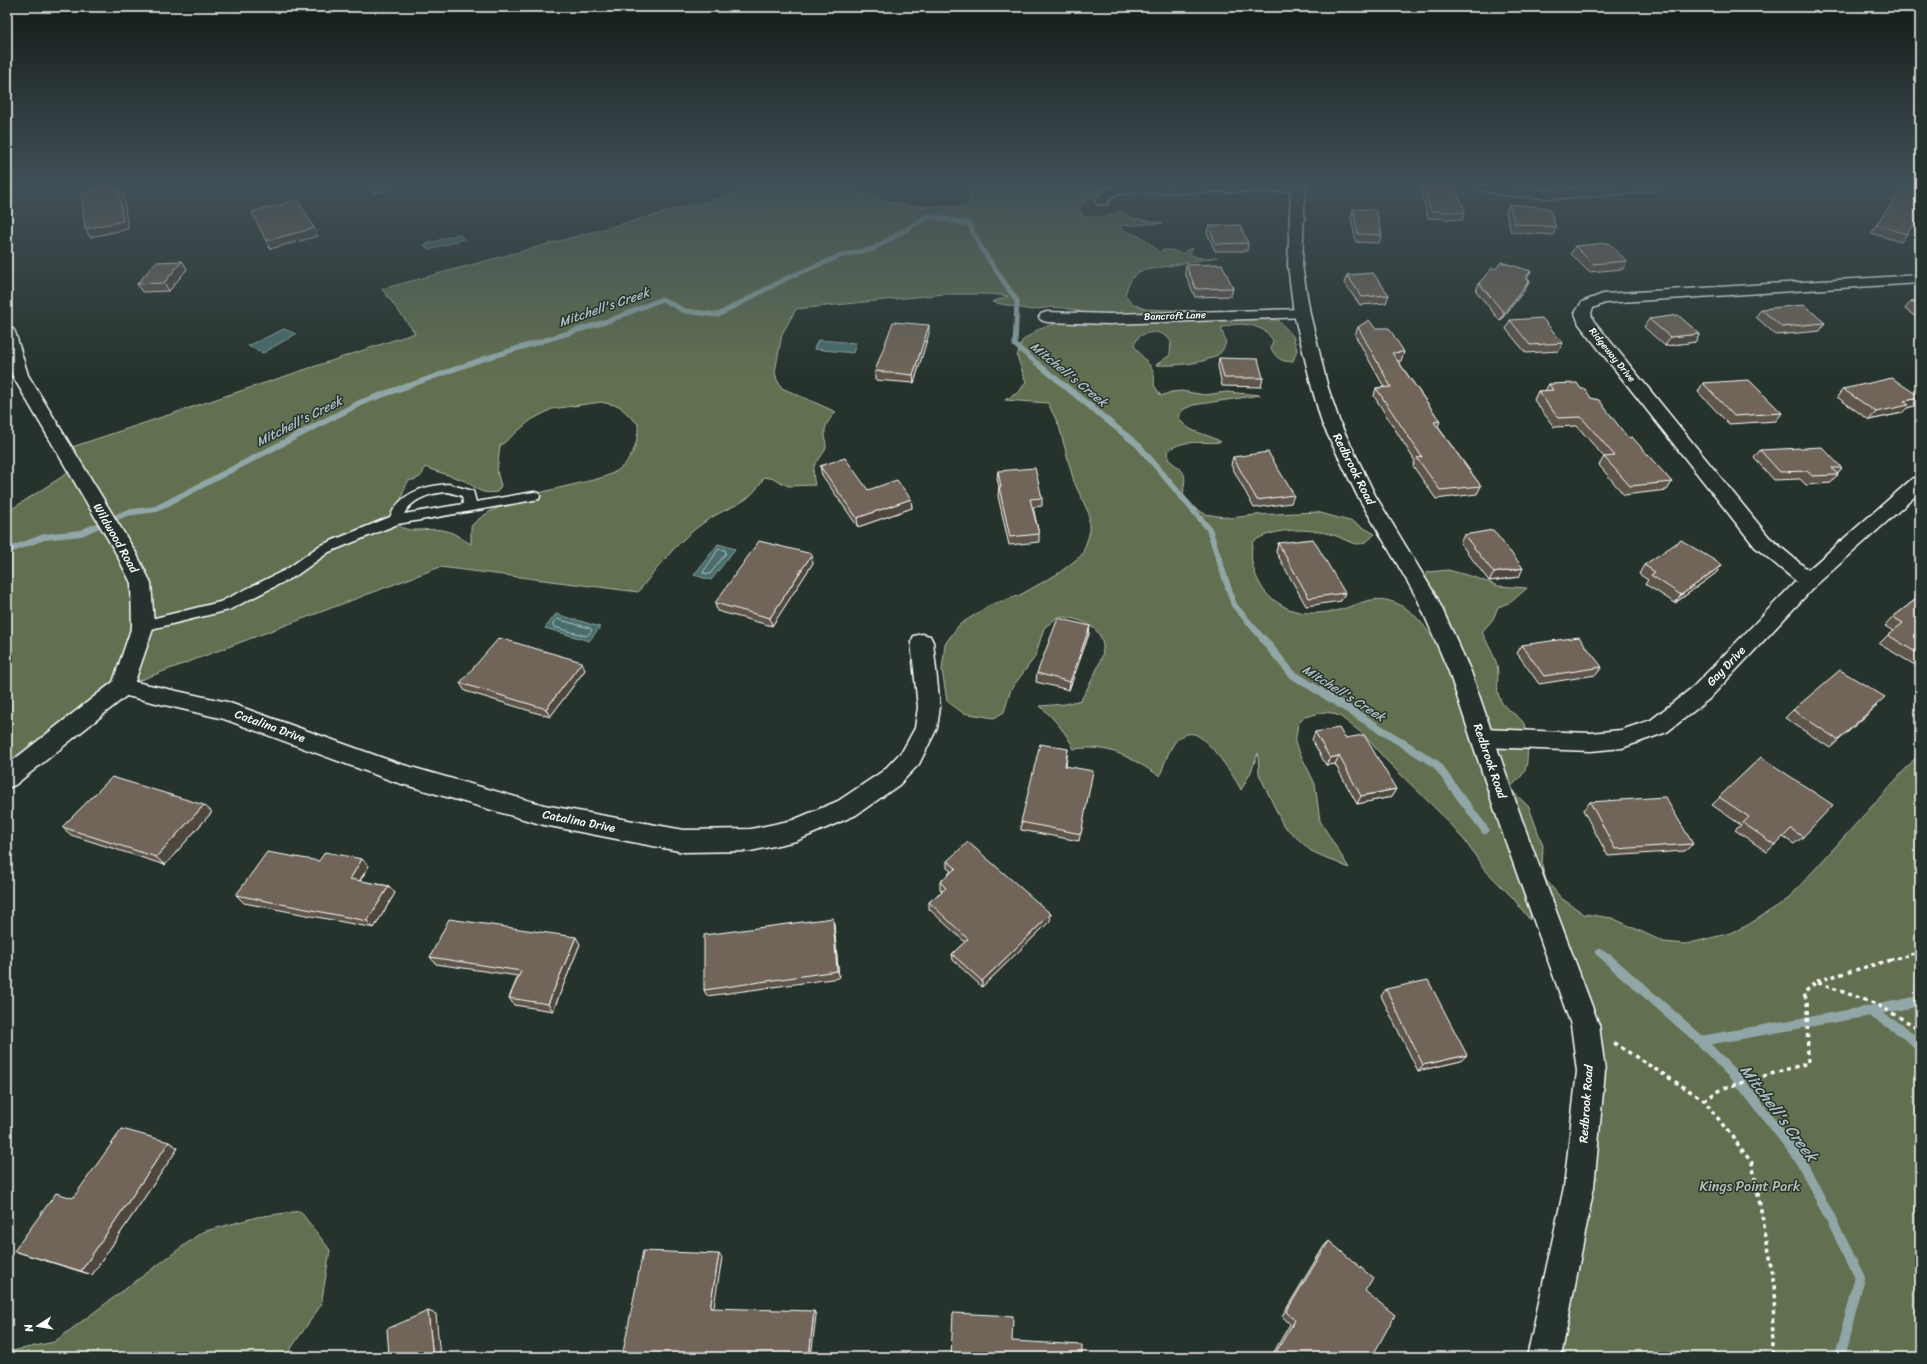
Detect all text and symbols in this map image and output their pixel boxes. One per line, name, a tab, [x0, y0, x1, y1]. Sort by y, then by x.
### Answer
water label: Mitchell's Creek	[556, 280, 654, 333]
street label: Bancroft Lane	[1144, 306, 1206, 326]
street label: Ridgeway Drive	[1584, 323, 1640, 387]
water label: Mitchell's Creek	[1025, 335, 1115, 414]
water label: Mitchell's Creek	[252, 388, 348, 453]
street label: Redbrook Road	[1326, 429, 1382, 509]
street label: Wildwood Road	[87, 499, 145, 578]
street label: Gay Drive	[1701, 640, 1751, 691]
water label: Mitchell's Creek	[1298, 658, 1392, 729]
street label: Catalina Drive	[231, 703, 309, 749]
street label: Redbrook Road	[1467, 720, 1513, 802]
street label: Catalina Drive	[541, 803, 618, 839]
water label: Mitchell's Creek	[1732, 1058, 1827, 1170]
street label: Redbrook Road	[1572, 1063, 1600, 1144]
park label: Kings Point Park	[1699, 1174, 1801, 1199]
north arrow	[18, 1306, 58, 1346]
text: N	[19, 1322, 39, 1335]

